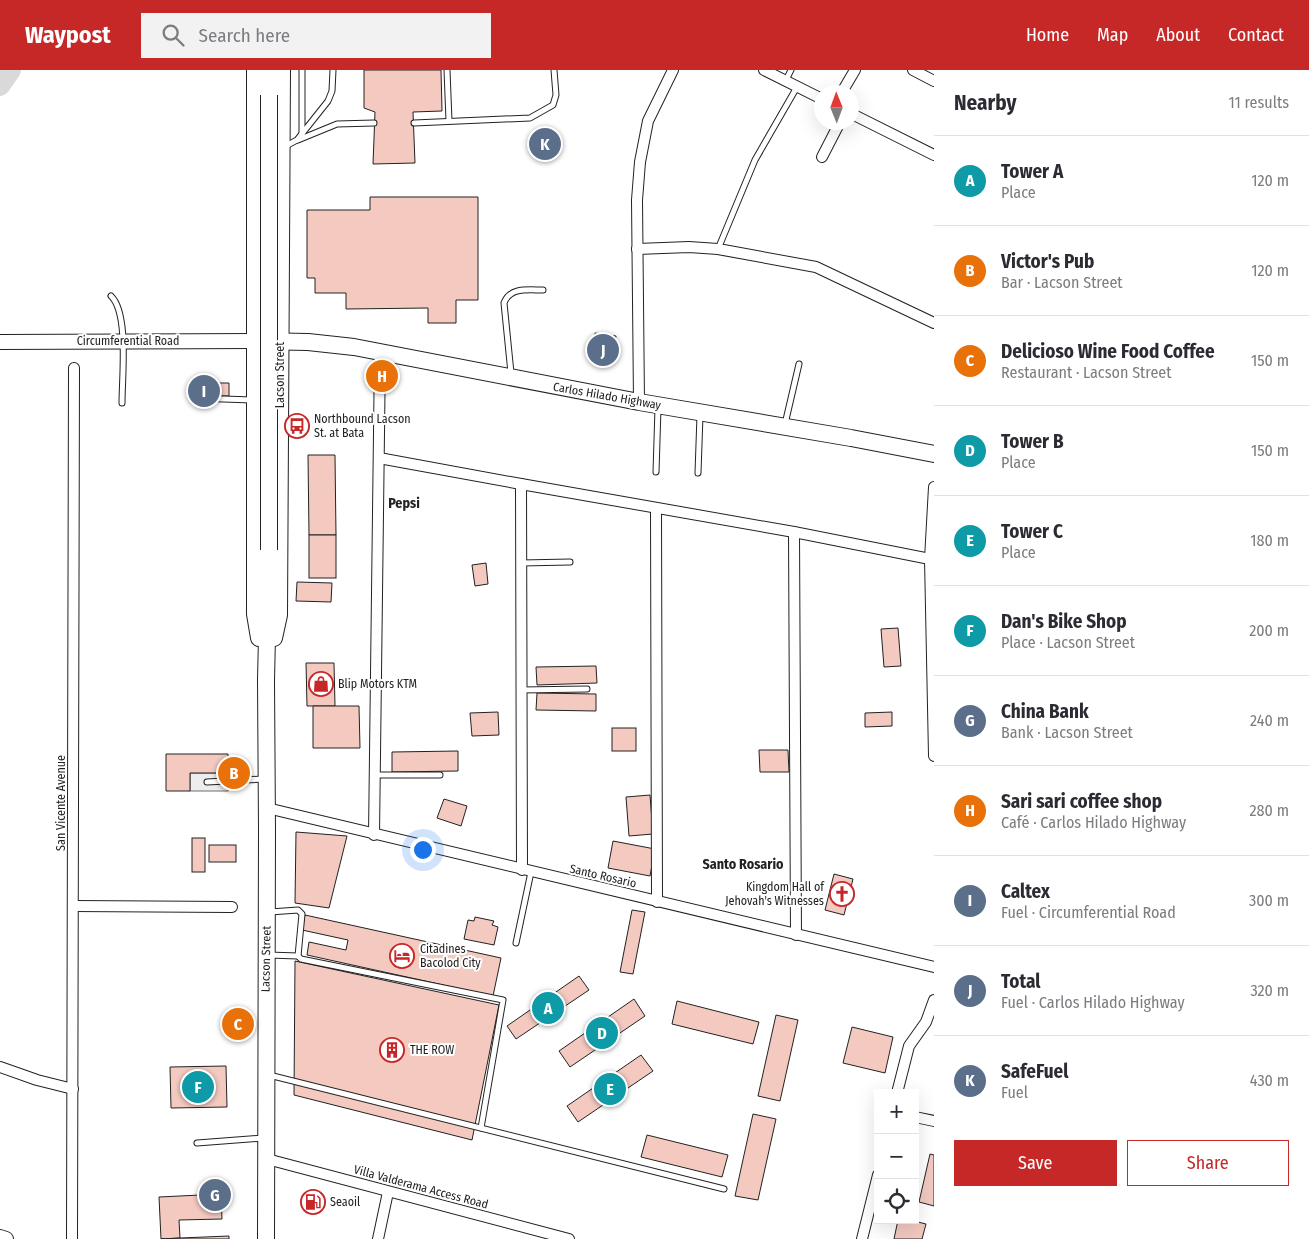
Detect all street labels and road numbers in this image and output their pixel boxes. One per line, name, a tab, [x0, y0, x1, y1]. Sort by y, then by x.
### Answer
street label: Circumferential Road	[77, 334, 179, 348]
street label: Lacson Street	[273, 342, 287, 408]
street label: Carlos Hilado Highway	[552, 380, 663, 412]
street label: San Vicente Avenue	[54, 755, 68, 851]
street label: Santo Rosario	[568, 862, 638, 890]
street label: Lacson Street	[258, 926, 274, 992]
street label: Villa Valderama Access Road	[352, 1162, 490, 1212]

